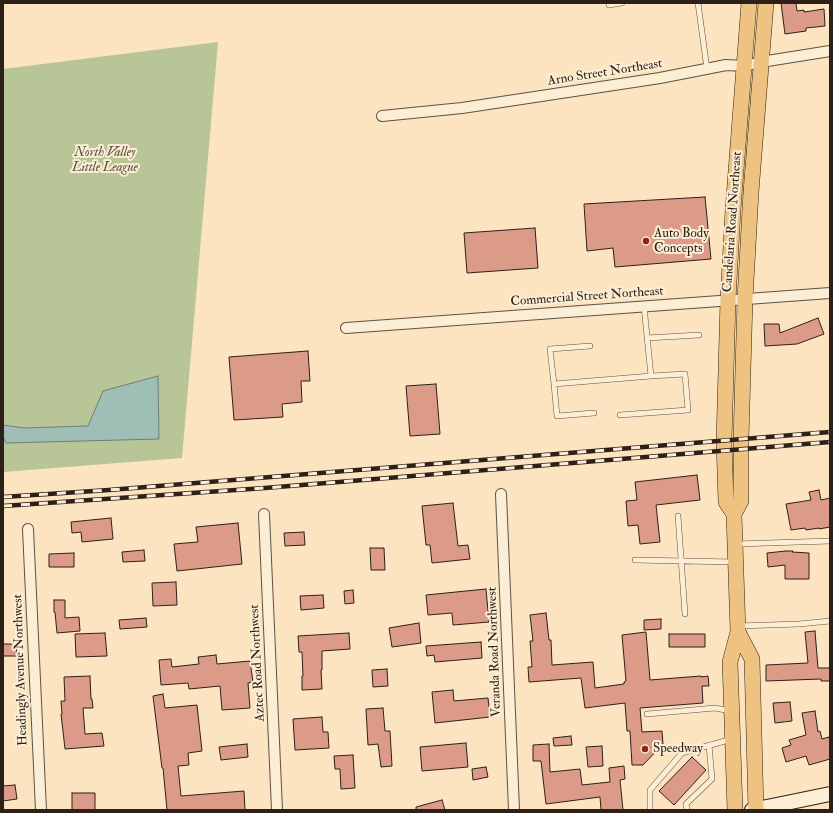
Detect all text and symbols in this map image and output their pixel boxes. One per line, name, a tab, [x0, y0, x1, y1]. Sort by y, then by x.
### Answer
street label: Arno Street Northeast	[547, 56, 663, 90]
park label: North Valley Little League	[72, 145, 138, 176]
street label: Candelaria Road Northeast	[720, 151, 746, 293]
place label: Auto Body Concepts	[654, 226, 709, 257]
marker: Auto Body Concepts	[641, 236, 651, 246]
street label: Commercial Street Northeast	[510, 284, 664, 310]
street label: Veranda Road Northwest	[485, 587, 505, 717]
street label: Headingly Avenue Northwest	[11, 594, 31, 746]
street label: Aztec Road Northwest	[247, 604, 269, 722]
place label: Speedway	[653, 741, 703, 757]
marker: Speedway	[640, 744, 650, 754]

